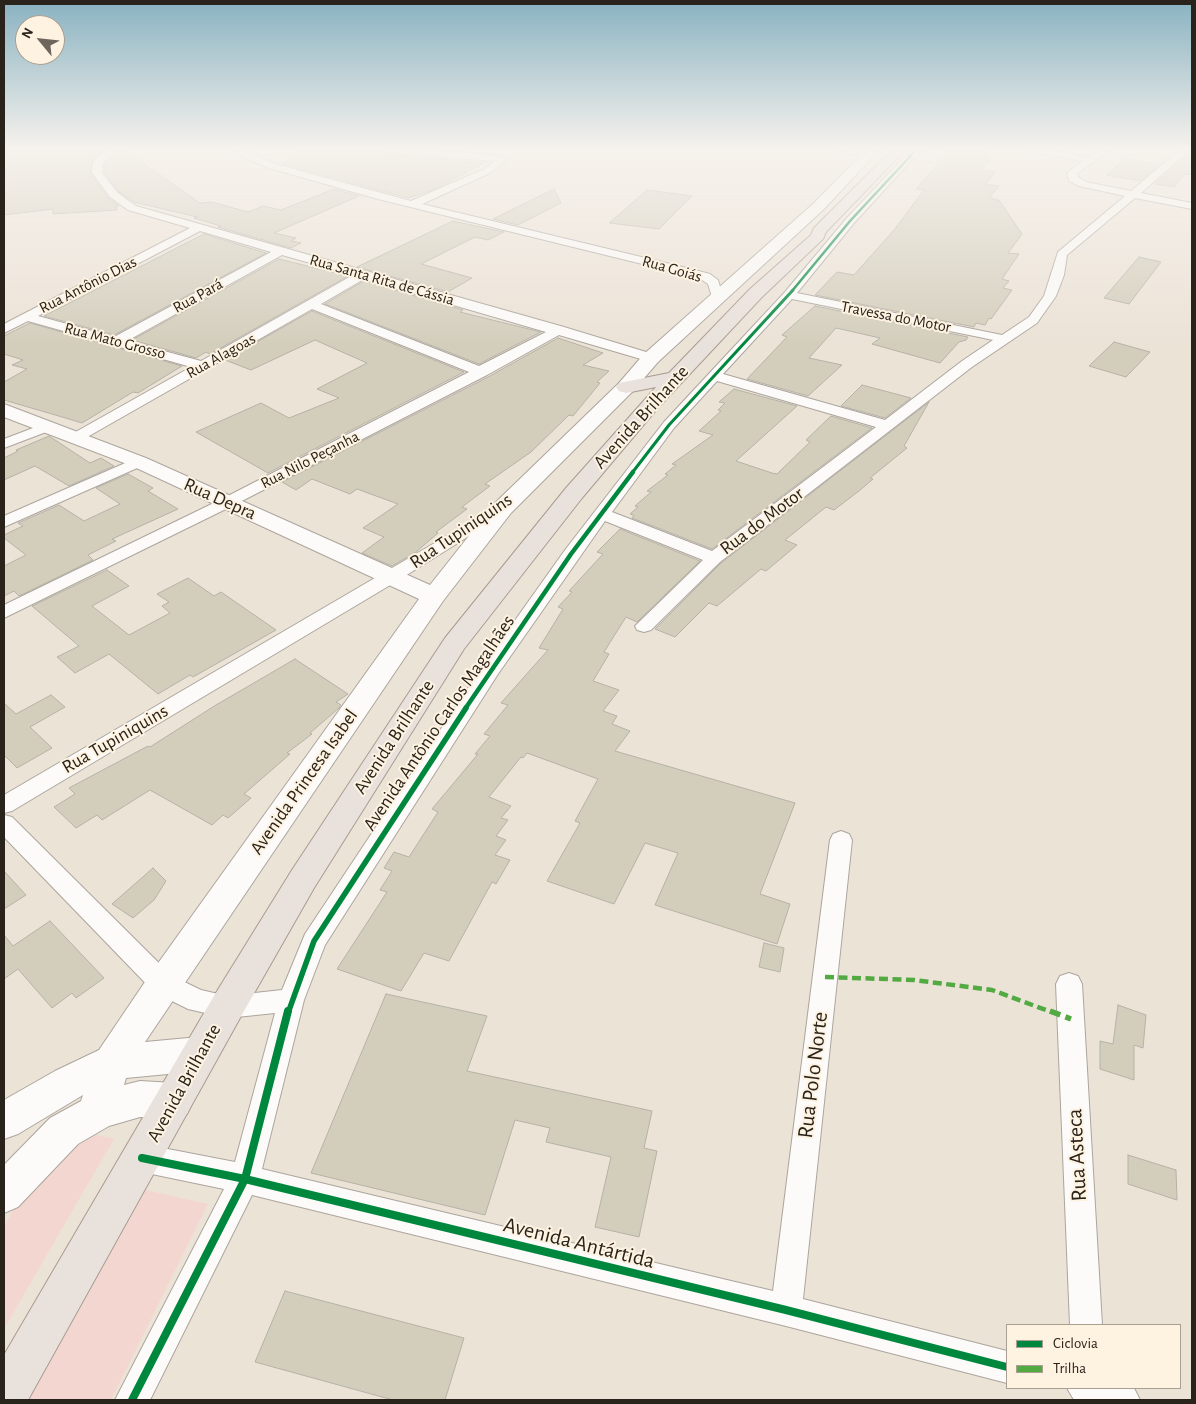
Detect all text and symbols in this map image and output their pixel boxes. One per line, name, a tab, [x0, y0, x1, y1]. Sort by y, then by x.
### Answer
north arrow	[15, 15, 65, 65]
text: N	[19, 26, 36, 41]
street label: Rua Santa Rita de Cássia	[307, 250, 457, 310]
street label: Rua Goiás	[640, 251, 704, 287]
street label: Rua Antônio Dias	[36, 252, 140, 318]
street label: Rua Pará	[170, 274, 226, 318]
street label: Travessa do Motor	[839, 297, 953, 337]
street label: Rua Mato Grosso	[62, 318, 168, 364]
street label: Rua Alagoas	[183, 329, 259, 383]
street label: Avenida Brilhante	[589, 360, 693, 474]
street label: Rua Nilo Peçanha	[257, 427, 363, 493]
street label: Rua Depra	[180, 473, 260, 525]
street label: Rua do Motor	[716, 482, 808, 560]
street label: Rua Tupiniquins	[405, 488, 517, 574]
street label: Avenida Antônio Carlos Magalhães	[358, 611, 520, 835]
street label: Avenida Brilhante	[349, 676, 439, 798]
street label: Rua Tupiniquins	[58, 699, 172, 779]
street label: Avenida Princesa Isabel	[245, 705, 363, 859]
street label: Rua Polo Norte	[792, 1010, 834, 1140]
street label: Avenida Brilhante	[142, 1020, 226, 1146]
street label: Rua Asteca	[1061, 1108, 1093, 1202]
street label: Avenida Antártida	[501, 1211, 657, 1275]
legend	[1006, 1324, 1181, 1389]
text: Ciclovia	[1053, 1336, 1098, 1351]
text: Trilha	[1053, 1361, 1086, 1376]

